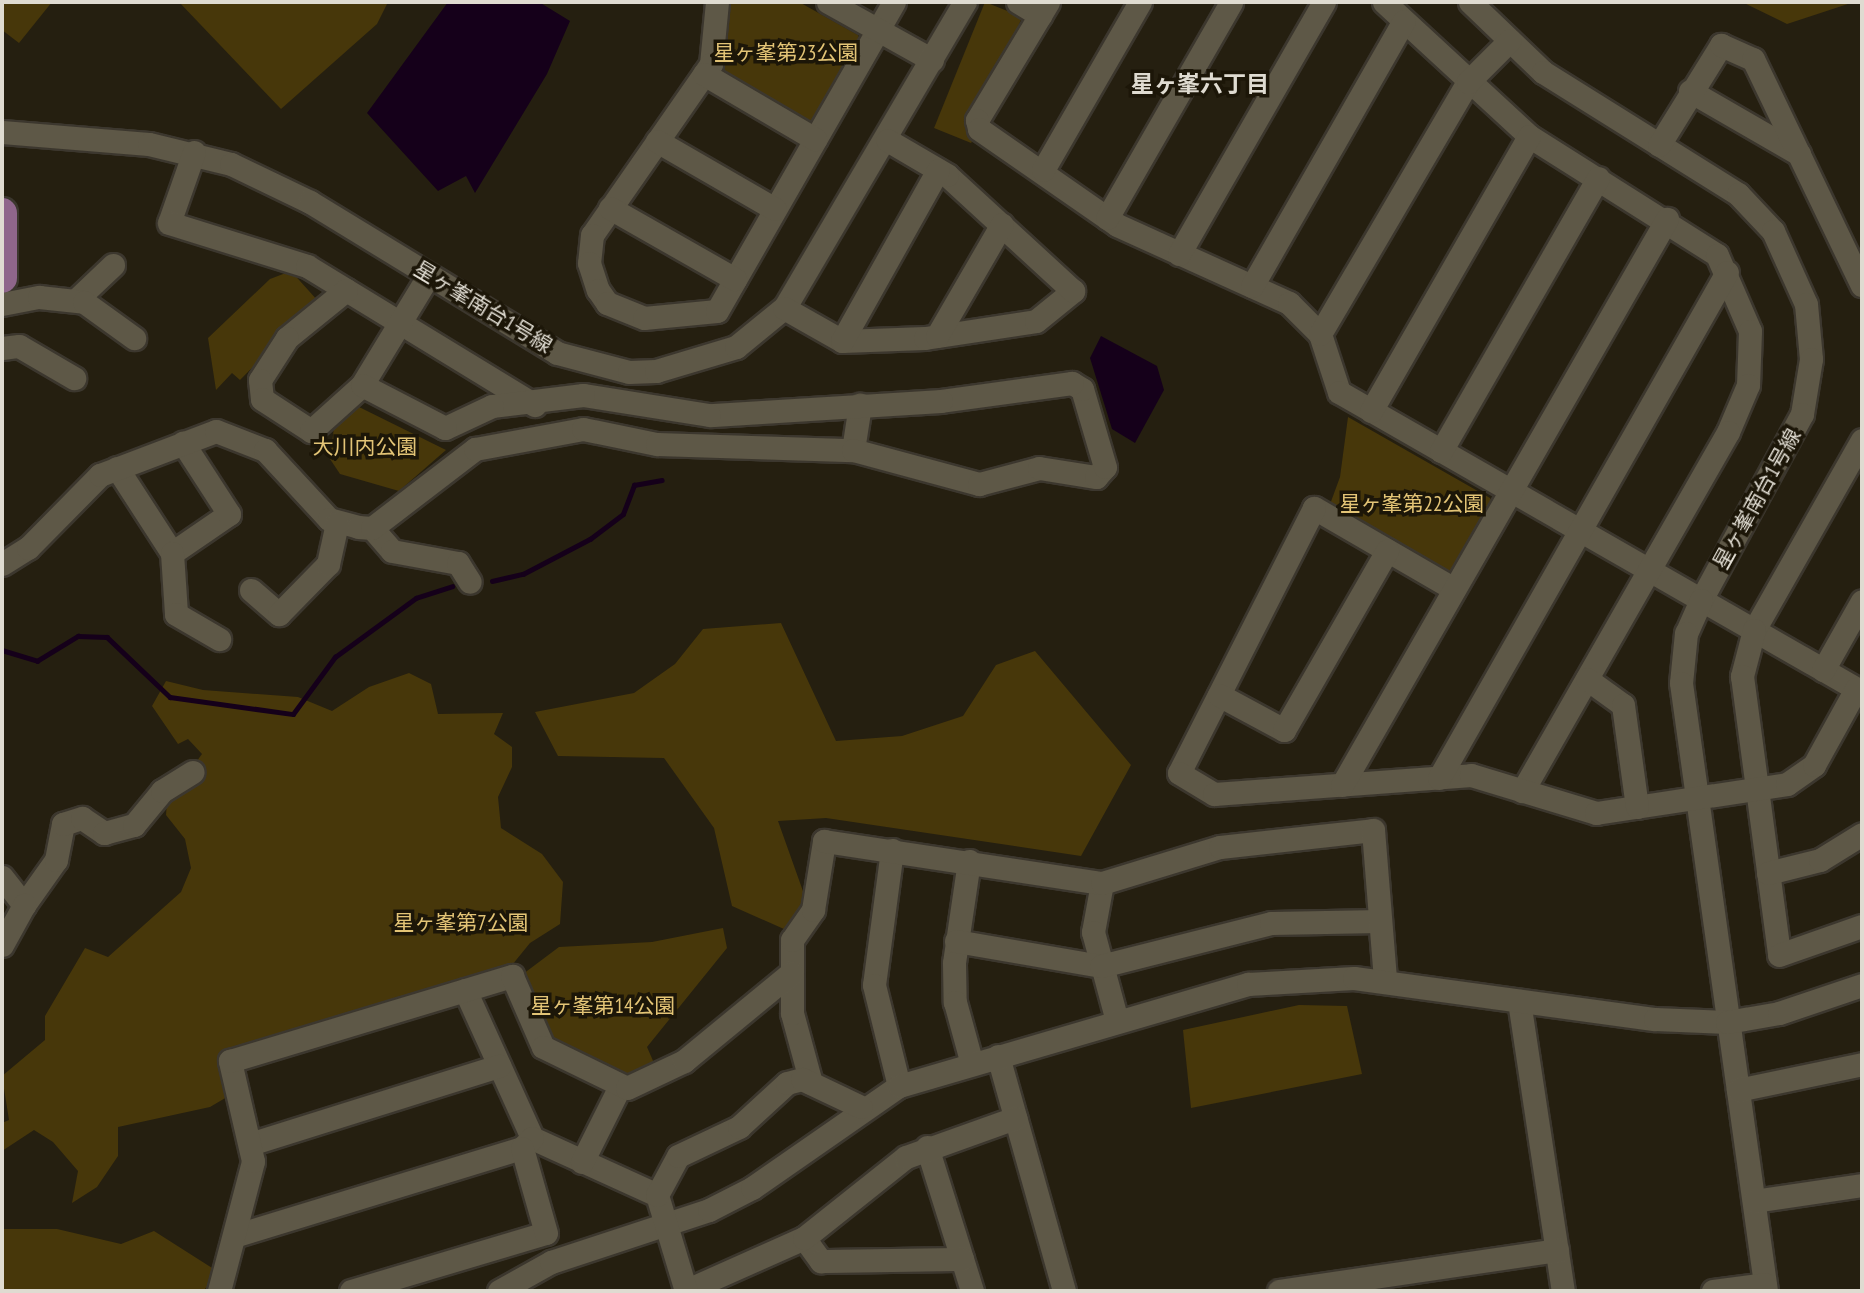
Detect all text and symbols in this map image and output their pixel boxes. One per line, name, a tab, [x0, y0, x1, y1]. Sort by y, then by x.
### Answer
park label: 星ヶ峯第23公園	[714, 40, 858, 66]
district label: 星ヶ峯六丁目	[1131, 70, 1269, 98]
street label: 星ヶ峯南台1号線	[409, 256, 557, 358]
street label: 星ヶ峯南台1号線	[1708, 424, 1806, 574]
park label: 大川内公園	[313, 434, 417, 460]
park label: 星ヶ峯第22公園	[1340, 491, 1484, 517]
park label: 星ヶ峯第7公園	[393, 910, 529, 936]
park label: 星ヶ峯第14公園	[531, 993, 675, 1019]

